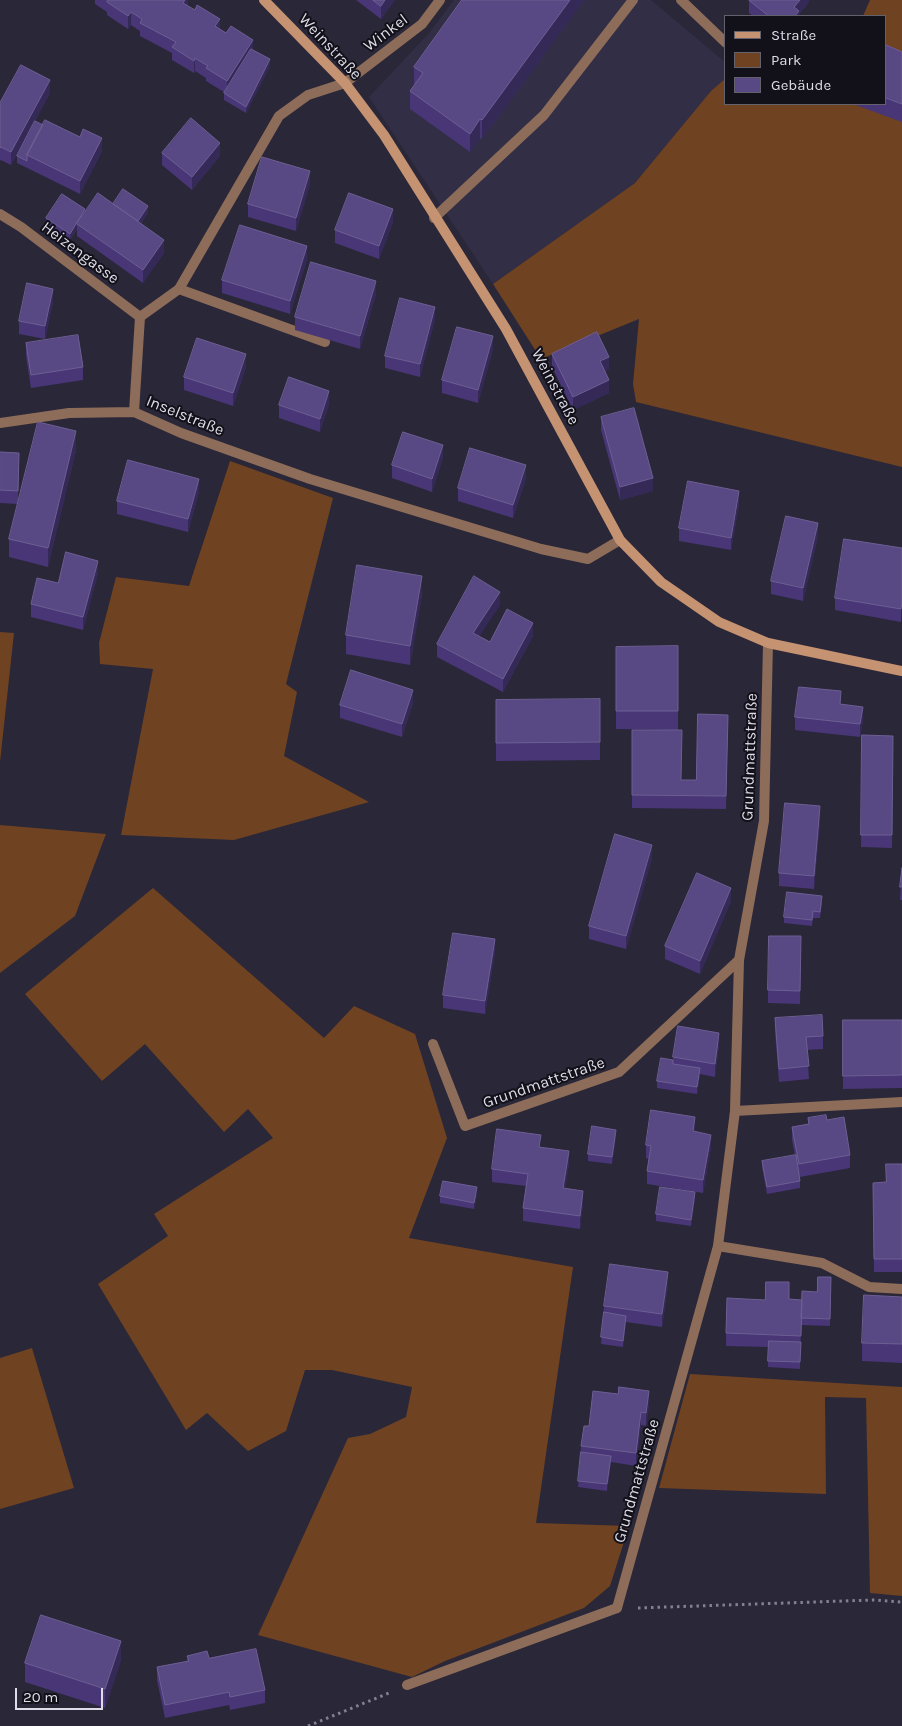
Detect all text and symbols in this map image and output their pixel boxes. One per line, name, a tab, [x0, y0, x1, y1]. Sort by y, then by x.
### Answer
street label: Weinstraße	[295, 10, 365, 84]
street label: Winkel	[360, 10, 412, 56]
legend	[724, 15, 887, 105]
text: Straße	[771, 26, 816, 44]
text: Park	[771, 51, 801, 69]
text: Gebäude	[771, 76, 831, 94]
street label: Heizengasse	[37, 218, 123, 288]
street label: Weinstraße	[527, 346, 583, 428]
street label: Inselstraße	[143, 392, 227, 440]
street label: Grundmattstraße	[738, 693, 762, 821]
street label: Grundmattstraße	[480, 1053, 608, 1113]
street label: Grundmattstraße	[610, 1417, 664, 1545]
scale bar	[18, 1678, 105, 1710]
text: 20 m	[23, 1688, 58, 1706]

